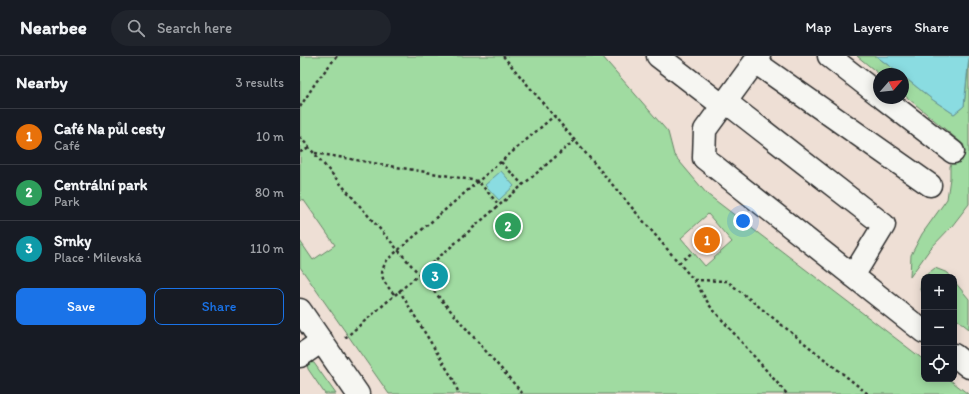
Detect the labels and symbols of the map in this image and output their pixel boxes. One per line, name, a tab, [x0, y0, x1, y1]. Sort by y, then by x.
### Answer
north arrow	[873, 68, 909, 104]
pin: 2	[495, 211, 521, 241]
your location	[733, 211, 753, 231]
pin: 1	[694, 225, 720, 255]
pin: 3	[422, 261, 448, 291]

